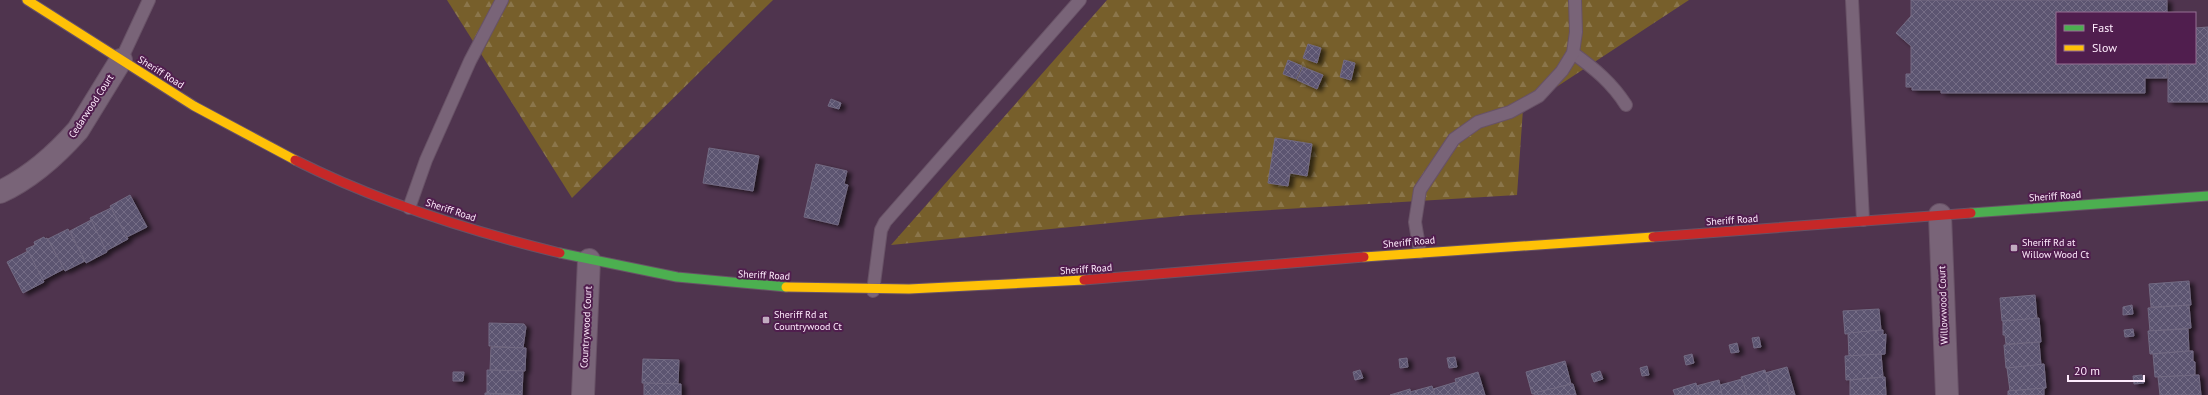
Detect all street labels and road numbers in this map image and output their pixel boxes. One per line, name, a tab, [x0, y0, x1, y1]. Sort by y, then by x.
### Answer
street label: Sheriff Road	[135, 53, 187, 91]
street label: Cedarwood Court	[66, 71, 117, 140]
street label: Sheriff Road	[2029, 188, 2081, 204]
street label: Sheriff Road	[424, 196, 478, 224]
street label: Sheriff Road	[1706, 212, 1758, 228]
street label: Sheriff Road	[1382, 233, 1436, 251]
street label: Sheriff Road	[1060, 261, 1112, 277]
street label: Willowwood Court	[1935, 265, 1951, 345]
street label: Sheriff Road	[738, 267, 790, 283]
street label: Countrywood Court	[577, 285, 595, 368]

